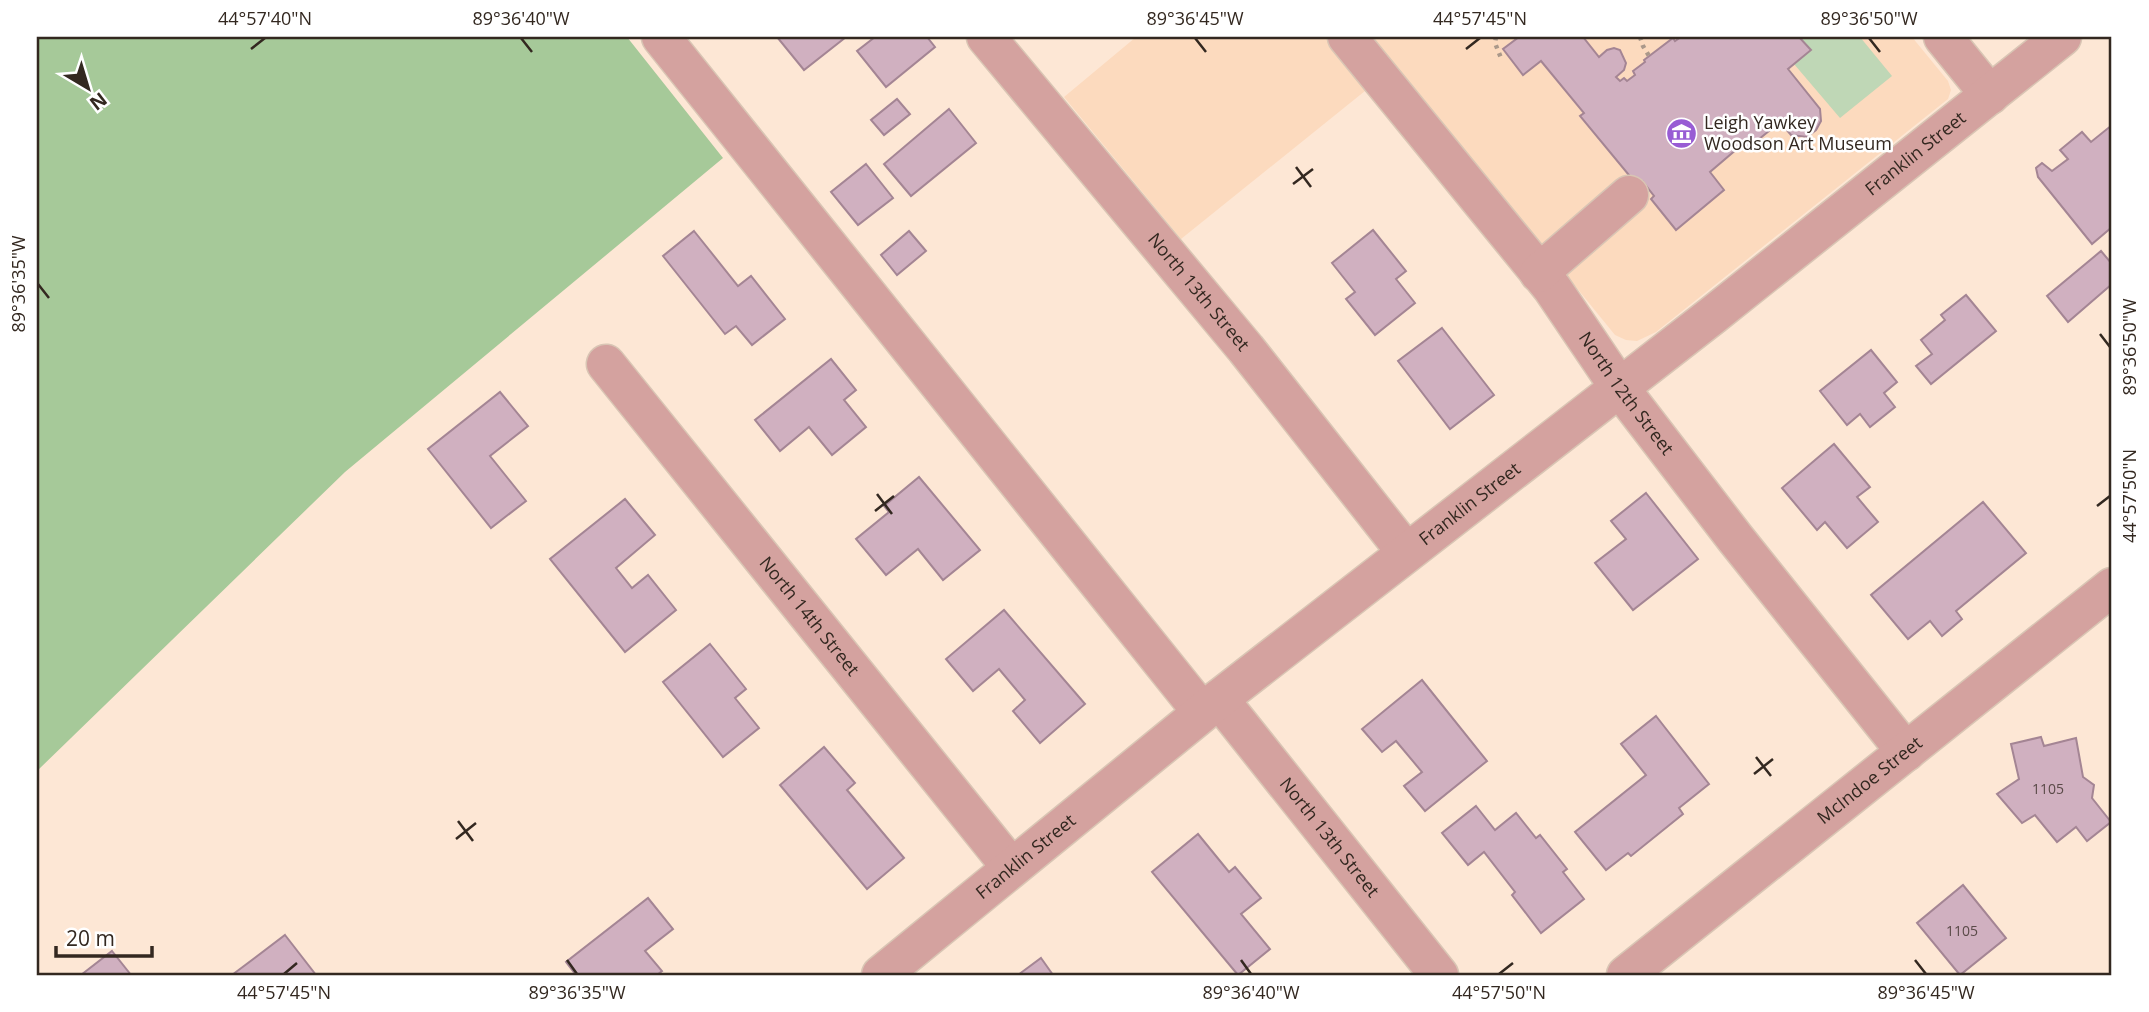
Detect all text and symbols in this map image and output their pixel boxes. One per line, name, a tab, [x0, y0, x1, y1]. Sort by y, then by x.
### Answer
text: 44°57'40"N	[218, 6, 312, 30]
text: 89°36'40"W	[472, 6, 570, 30]
text: 89°36'45"W	[1146, 6, 1244, 30]
text: 44°57'45"N	[1433, 6, 1527, 30]
text: 89°36'50"W	[1820, 6, 1918, 30]
north arrow	[52, 52, 122, 122]
text: N	[84, 86, 113, 116]
street label: Franklin Street	[1860, 105, 1970, 200]
place label: Leigh Yawkey Woodson Art Museum	[1704, 110, 1892, 155]
museum icon: Leigh Yawkey Woodson Art Museum	[1664, 116, 1698, 150]
street label: North 13th Street	[1143, 227, 1256, 356]
text: 89°36'35"W	[6, 235, 30, 333]
text: 89°36'50"W	[2117, 298, 2141, 396]
street label: North 12th Street	[1574, 327, 1680, 459]
text: 44°57'50"N	[2117, 449, 2141, 543]
street label: Franklin Street	[1414, 456, 1525, 550]
street label: North 14th Street	[755, 551, 865, 680]
street label: McIndoe Street	[1812, 730, 1927, 829]
street label: North 13th Street	[1275, 772, 1385, 902]
house number: 1105	[2032, 779, 2064, 798]
street label: Franklin Street	[970, 808, 1080, 904]
scale bar	[56, 914, 152, 958]
house number: 1105	[1946, 921, 1978, 940]
text: 20 m	[66, 924, 115, 952]
text: 44°57'45"N	[237, 980, 331, 1004]
text: 89°36'35"W	[528, 980, 626, 1004]
text: 89°36'40"W	[1202, 980, 1300, 1004]
text: 44°57'50"N	[1452, 980, 1546, 1004]
text: 89°36'45"W	[1877, 980, 1975, 1004]

